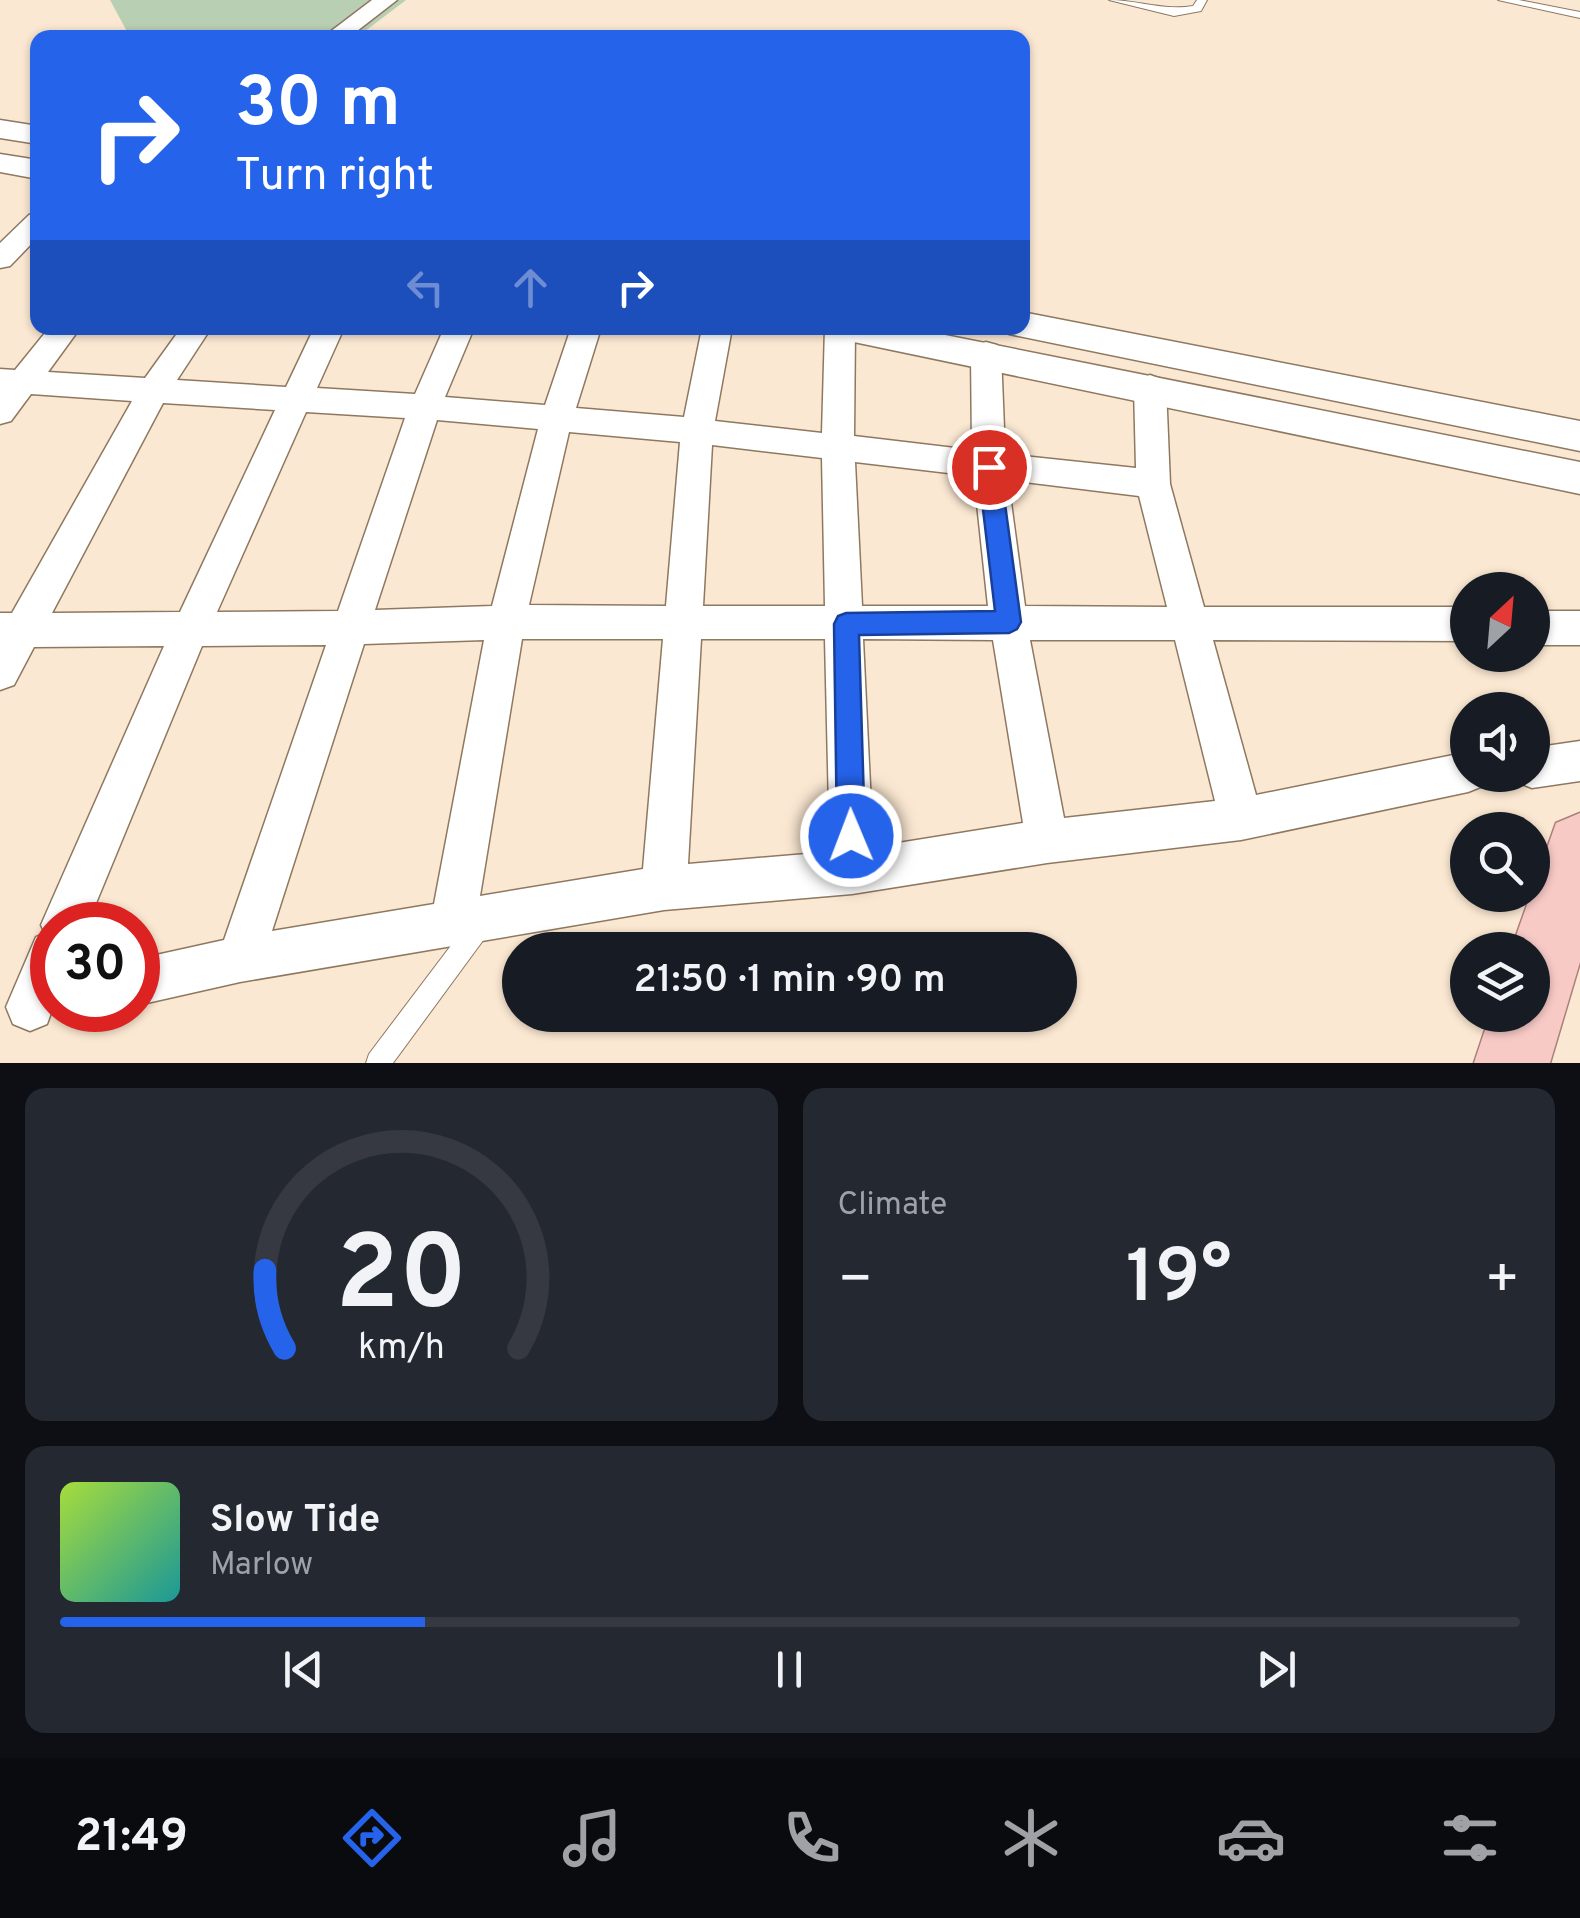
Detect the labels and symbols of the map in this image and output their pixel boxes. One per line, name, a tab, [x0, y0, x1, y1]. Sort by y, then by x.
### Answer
pin	[947, 425, 1032, 510]
north arrow	[1450, 572, 1550, 672]
position arrow	[799, 784, 903, 888]
speed limit sign: 30	[30, 902, 160, 1032]

